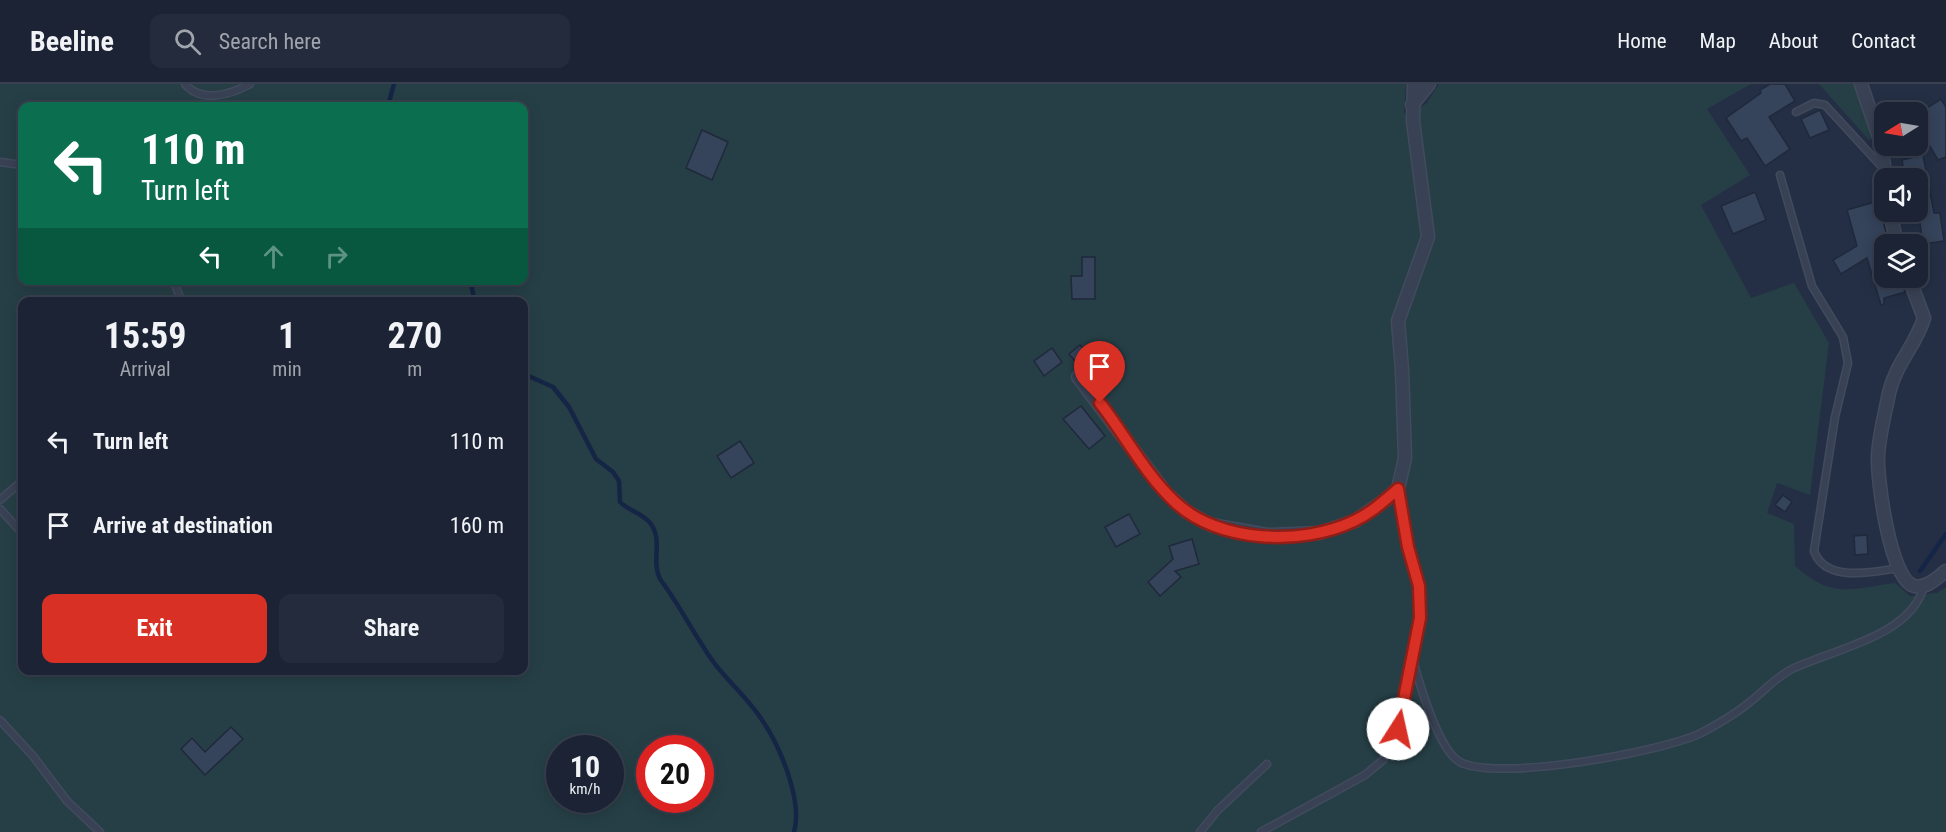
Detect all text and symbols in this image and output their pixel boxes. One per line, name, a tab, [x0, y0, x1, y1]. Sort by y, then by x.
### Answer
search box	[150, 14, 570, 68]
text: Beeline	[30, 25, 114, 58]
icon: search	[171, 25, 204, 58]
text: Search here	[219, 29, 321, 54]
text: Home	[1617, 29, 1667, 53]
text: Map	[1700, 29, 1736, 53]
text: About	[1769, 29, 1818, 53]
text: Contact	[1851, 29, 1916, 53]
north arrow	[1874, 102, 1928, 156]
map controls	[1874, 102, 1928, 288]
text: 110 m	[141, 125, 246, 174]
icon: left	[42, 126, 120, 204]
button: sound	[1874, 168, 1928, 222]
text: Turn left	[141, 175, 230, 207]
button: layers	[1874, 234, 1928, 288]
icon: left	[194, 240, 227, 273]
icon: ahead	[257, 240, 290, 273]
icon: right	[320, 240, 353, 273]
text: 15:59	[104, 315, 186, 357]
text: 1	[278, 315, 296, 357]
text: 270	[388, 315, 442, 357]
pin	[1074, 341, 1125, 403]
icon: arrive	[1083, 350, 1116, 383]
text: Arrival	[120, 357, 171, 381]
text: min	[272, 357, 302, 381]
text: m	[407, 357, 422, 381]
icon: left	[42, 425, 75, 458]
text: Turn left	[93, 429, 168, 454]
text: 110 m	[450, 429, 504, 454]
icon: arrive	[42, 509, 75, 542]
text: Arrive at destination	[93, 513, 273, 538]
text: 160 m	[450, 513, 504, 538]
button: Exit	[42, 594, 267, 663]
button: Share	[279, 594, 504, 663]
position arrow	[1366, 697, 1430, 761]
speed limit sign: 20	[636, 735, 714, 813]
text: 10	[570, 749, 600, 784]
text: km/h	[570, 780, 600, 798]

